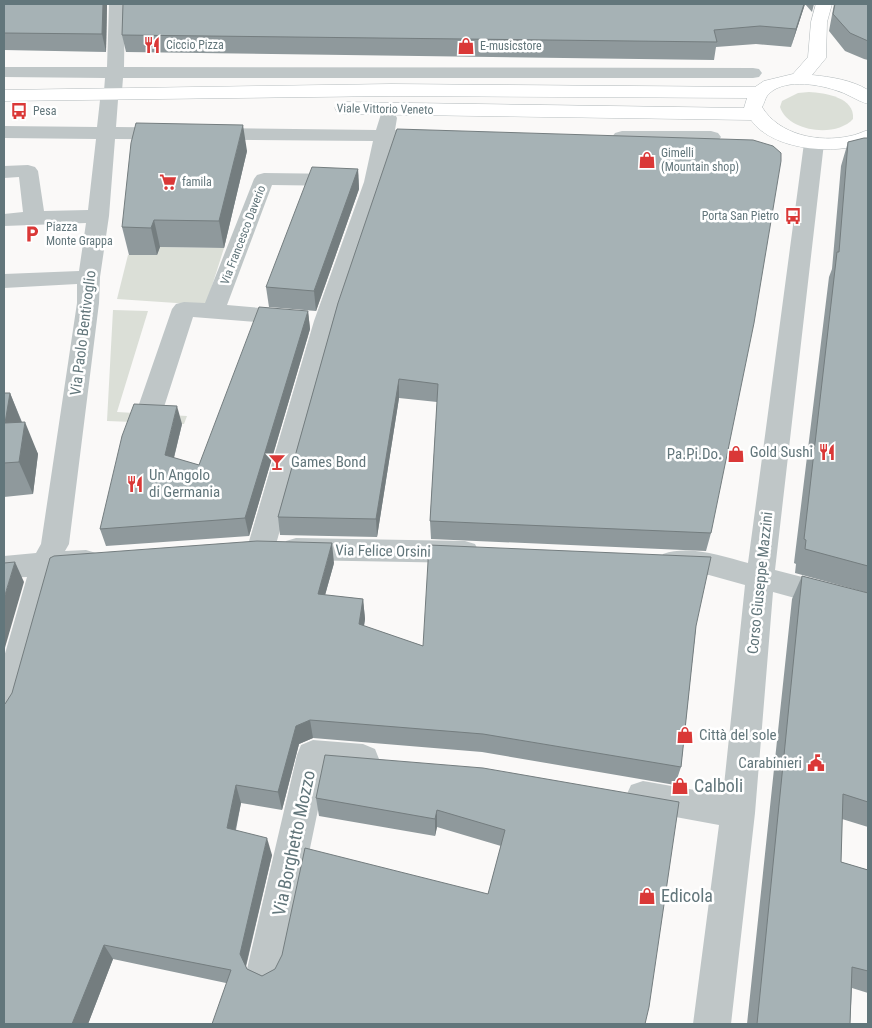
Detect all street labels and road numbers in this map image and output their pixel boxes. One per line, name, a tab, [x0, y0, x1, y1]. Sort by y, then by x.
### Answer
street label: Viale Vittorio Veneto	[336, 101, 434, 117]
street label: Via Francesco Daverio	[218, 183, 268, 287]
street label: Via Paolo Bentivoglio	[66, 269, 100, 397]
street label: Corso Giuseppe Mazzini	[744, 511, 776, 655]
street label: Via Felice Orsini	[335, 541, 431, 561]
street label: Via Borghetto Mozzo	[268, 768, 319, 917]

